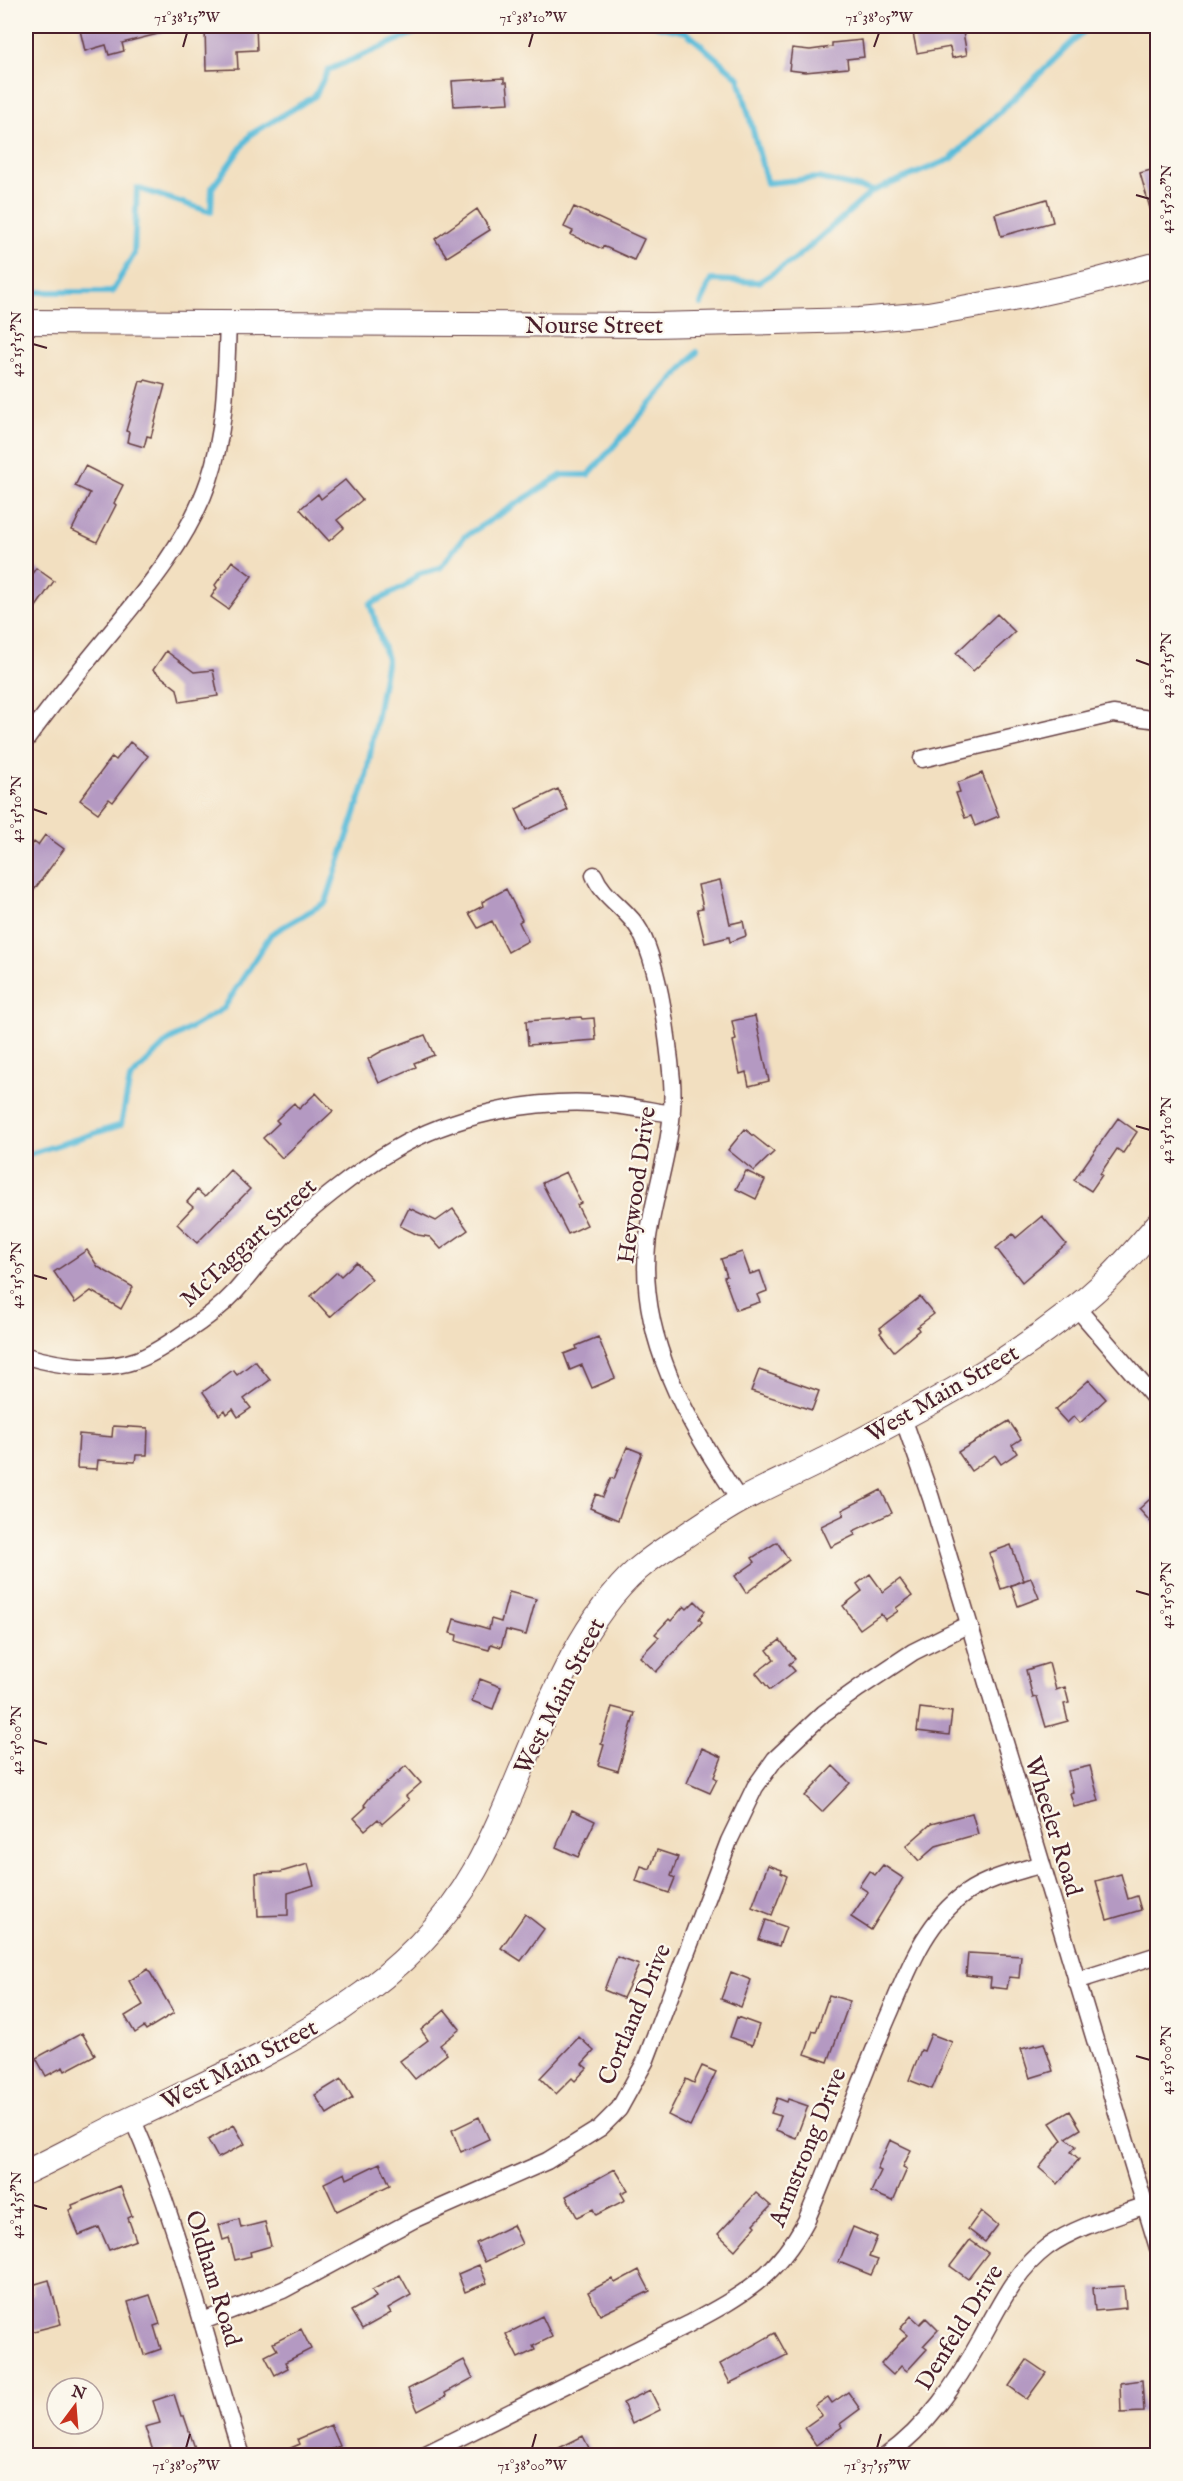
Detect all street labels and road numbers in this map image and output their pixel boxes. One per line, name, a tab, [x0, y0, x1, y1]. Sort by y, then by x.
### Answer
street label: Nourse Street	[525, 311, 663, 342]
street label: Heywood Drive	[611, 1105, 664, 1266]
street label: McTaggart Street	[174, 1172, 324, 1315]
street label: West Main Street	[861, 1338, 1025, 1451]
street label: West Main Street	[508, 1613, 613, 1780]
street label: Wheeler Road	[1017, 1753, 1089, 1900]
street label: Cortland Drive	[592, 1939, 679, 2090]
street label: West Main Street	[156, 2013, 323, 2118]
street label: Armstrong Drive	[762, 2063, 854, 2233]
street label: Oldham Road	[177, 2207, 248, 2350]
street label: Denfeld Drive	[909, 2259, 1011, 2397]

